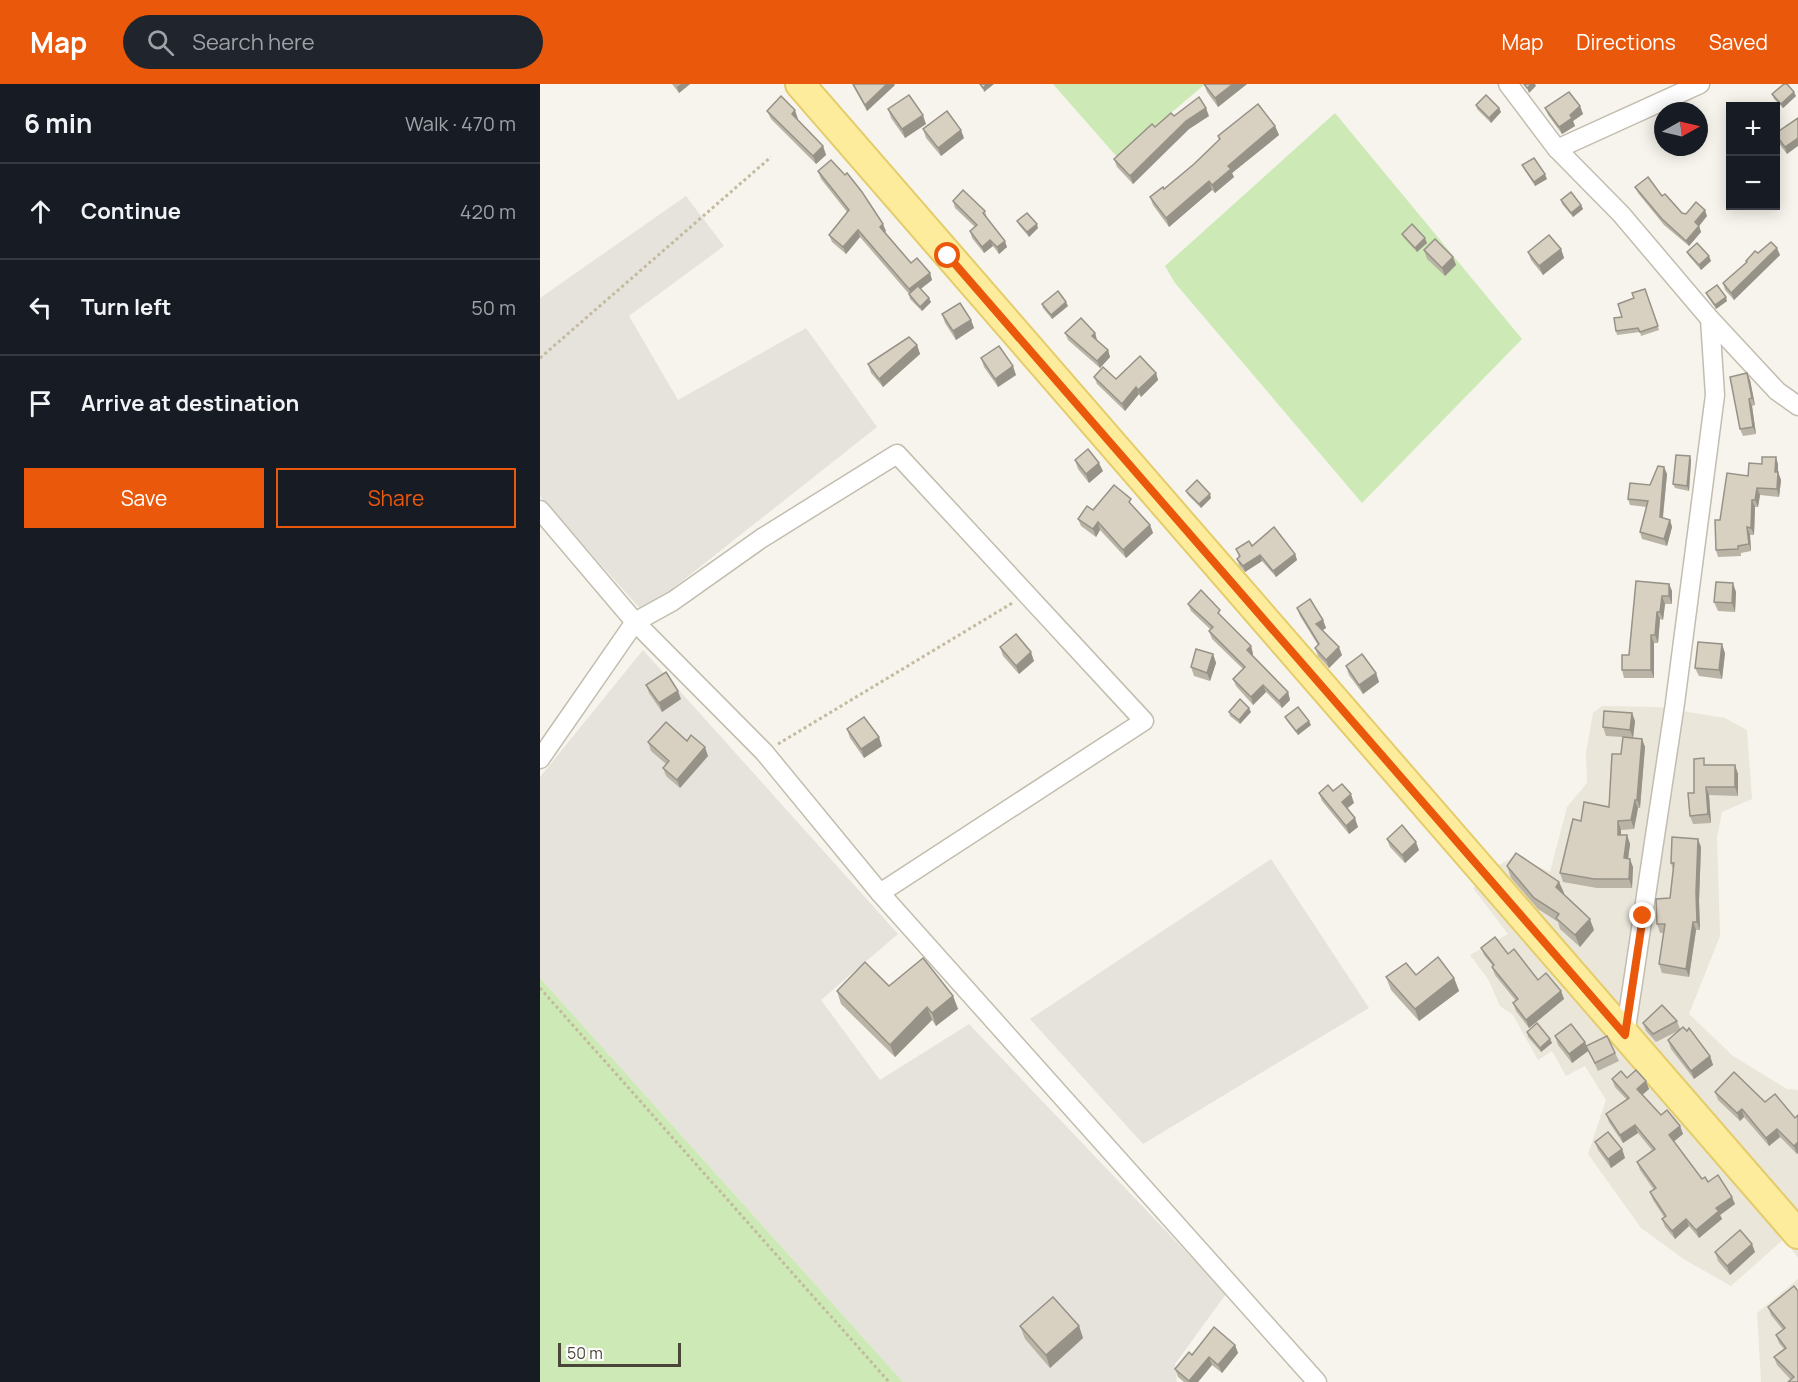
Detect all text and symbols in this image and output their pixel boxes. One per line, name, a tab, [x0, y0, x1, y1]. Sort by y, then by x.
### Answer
search box	[123, 15, 543, 69]
text: Map	[30, 23, 87, 61]
icon: search	[144, 26, 177, 59]
text: Search here	[192, 27, 315, 57]
text: Map	[1502, 28, 1543, 56]
text: Directions	[1576, 28, 1676, 56]
text: Saved	[1709, 28, 1768, 56]
north arrow	[1654, 102, 1708, 156]
map controls	[1726, 102, 1780, 210]
button: +	[1726, 102, 1780, 156]
text: 6 min	[24, 105, 92, 141]
text: Walk · 470 m	[405, 110, 516, 137]
button: −	[1726, 156, 1780, 210]
icon: ahead	[24, 195, 57, 228]
text: Continue	[81, 196, 181, 226]
text: 420 m	[460, 198, 516, 225]
route start	[934, 242, 960, 268]
icon: left	[24, 291, 57, 324]
text: Turn left	[81, 292, 171, 322]
text: 50 m	[471, 294, 516, 321]
icon: arrive	[24, 387, 57, 420]
text: Arrive at destination	[81, 388, 299, 418]
button: Save	[24, 468, 264, 528]
button: Share	[276, 468, 516, 528]
route end	[1629, 902, 1655, 928]
scale bar	[558, 1340, 681, 1368]
text: 50 m	[567, 1342, 603, 1364]

